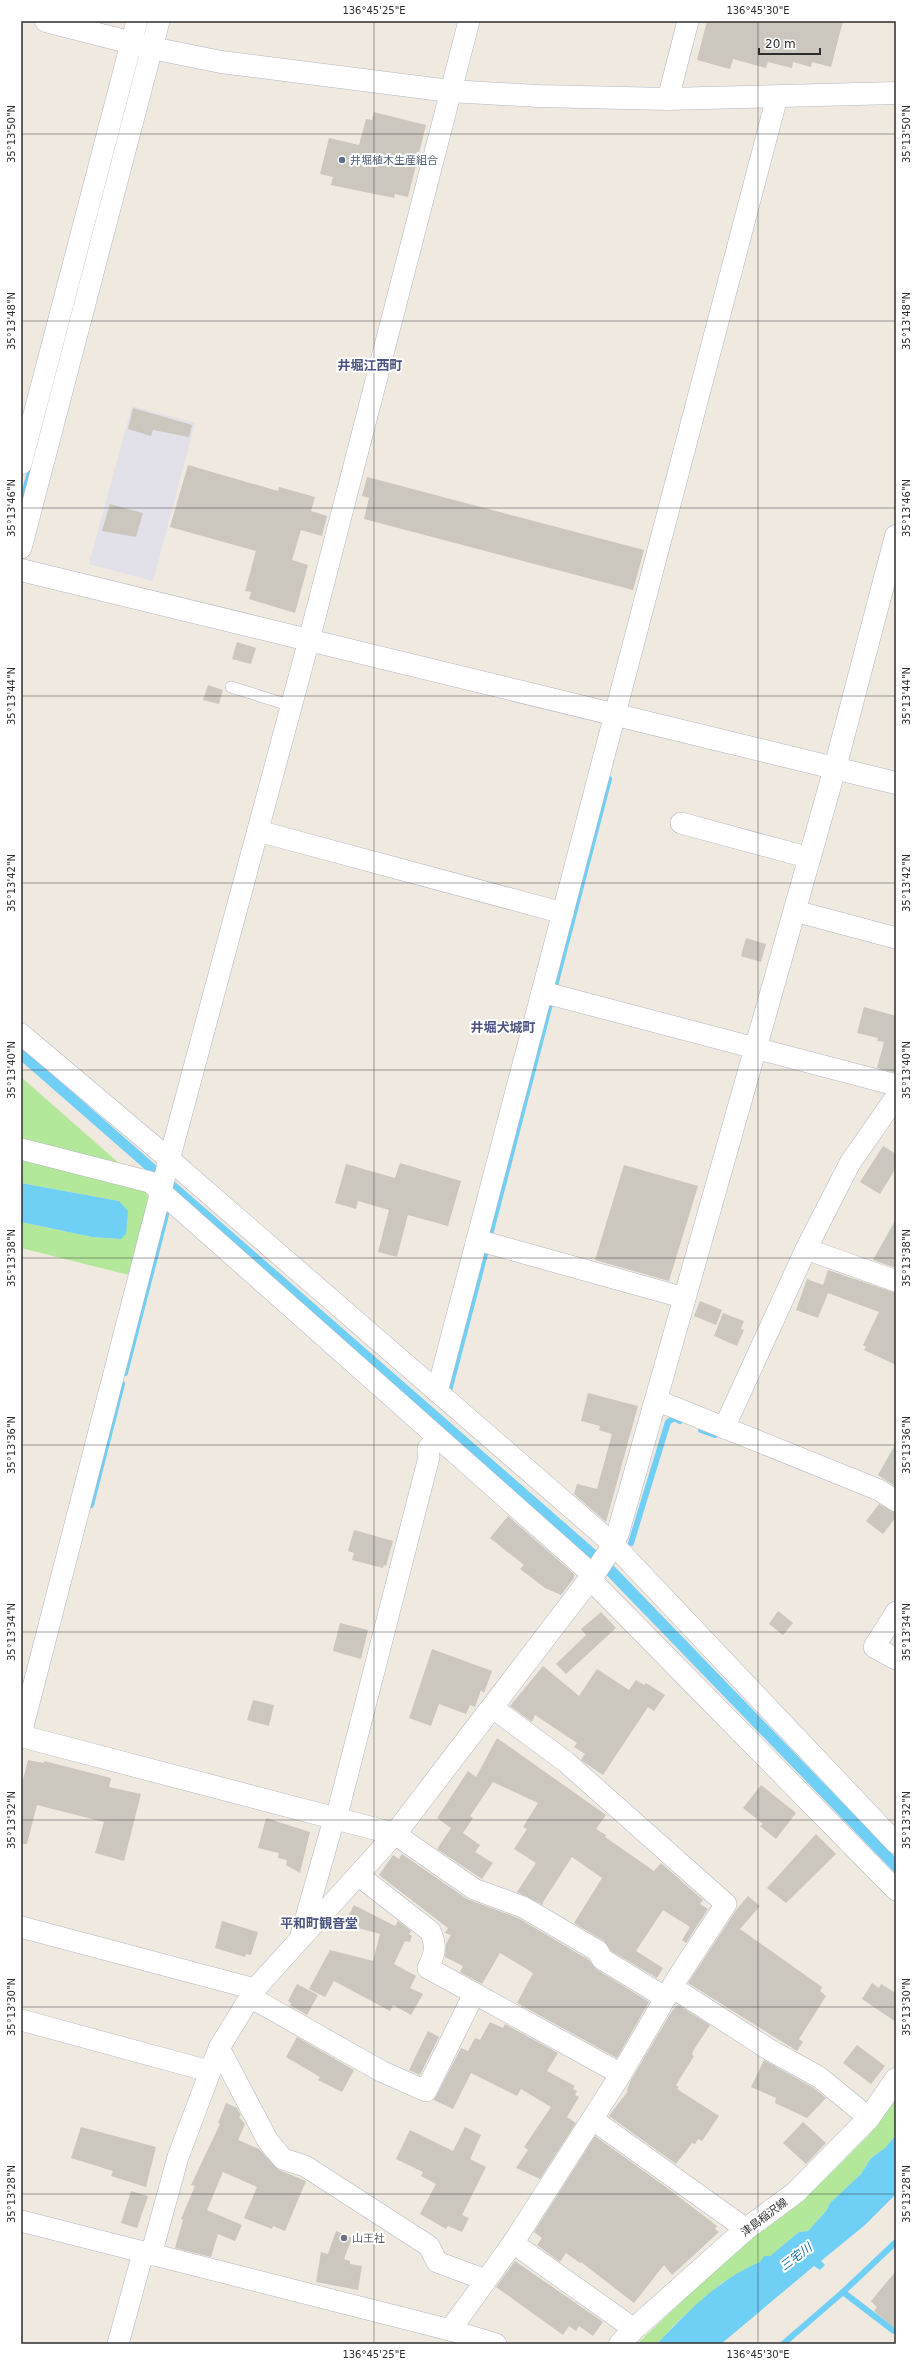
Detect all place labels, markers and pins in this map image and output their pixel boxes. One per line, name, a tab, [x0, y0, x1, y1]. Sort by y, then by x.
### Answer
place label: 井堀植木生産組合	[350, 154, 438, 167]
marker: 井堀植木生産組合	[337, 155, 347, 165]
place label: 山王社	[352, 2232, 385, 2245]
marker: 山王社	[339, 2233, 349, 2243]

